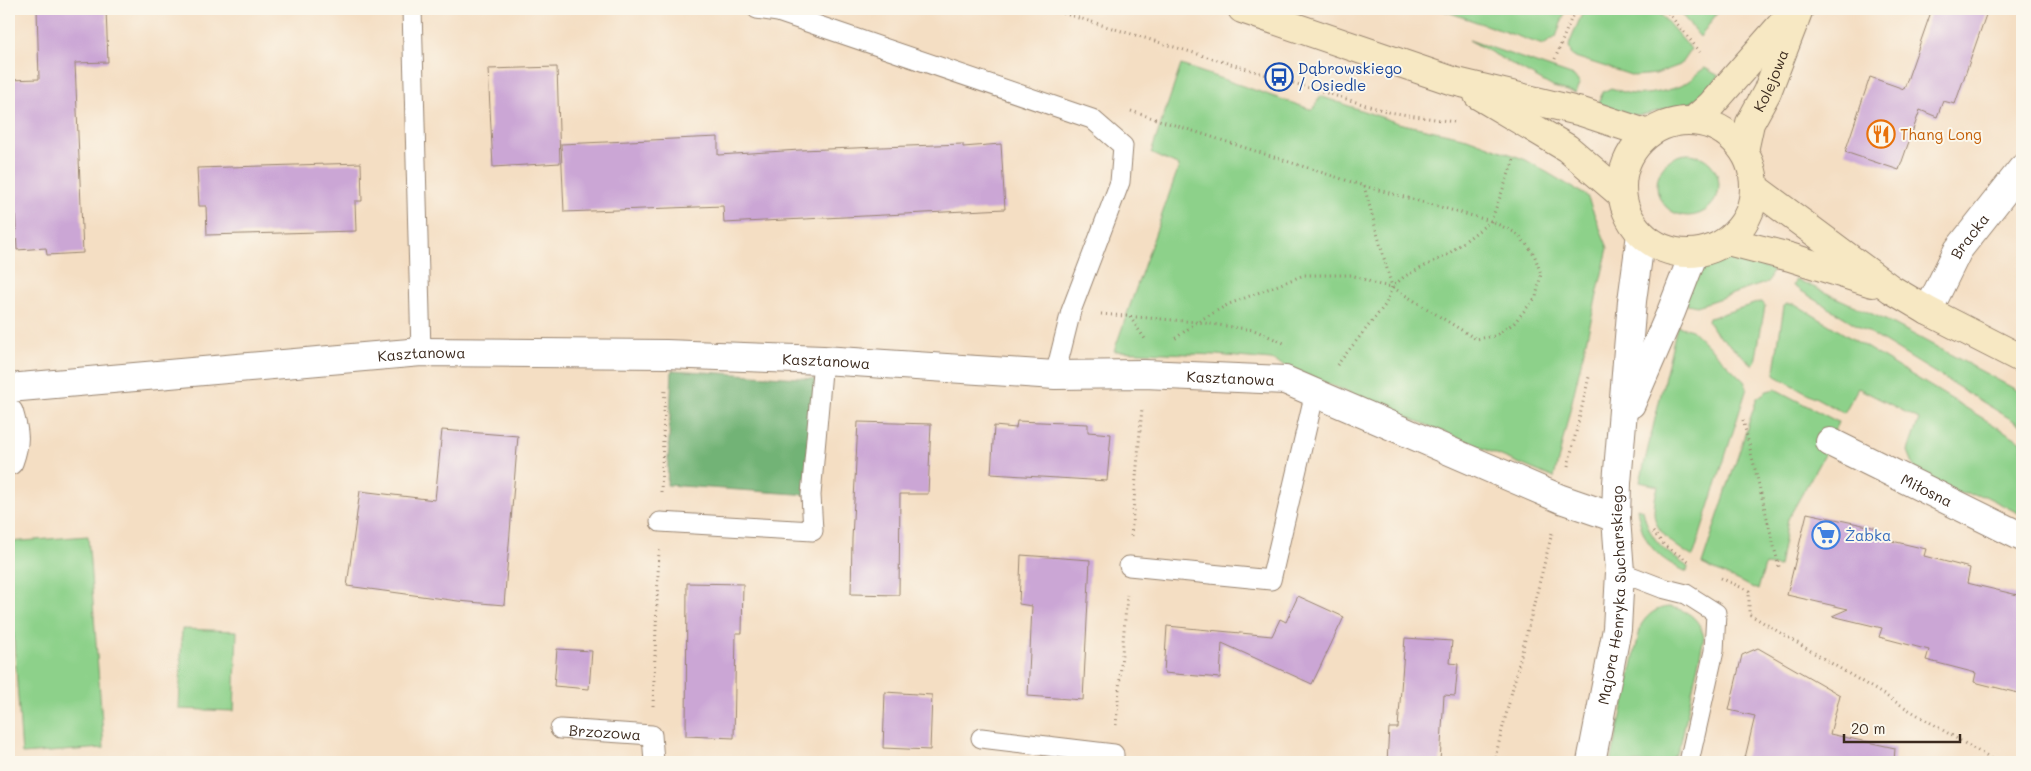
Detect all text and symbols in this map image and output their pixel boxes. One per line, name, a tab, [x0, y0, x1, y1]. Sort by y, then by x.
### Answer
street label: Kolejowa	[1748, 46, 1793, 115]
place label: Dąbrowskiego / Osiedle	[1298, 58, 1402, 95]
bus stop icon: Dąbrowskiego / Osiedle	[1264, 62, 1294, 92]
restaurant icon: Thang Long	[1866, 119, 1896, 149]
place label: Thang Long	[1900, 124, 1982, 144]
street label: Bracka	[1945, 209, 1993, 262]
street label: Kasztanowa	[377, 342, 466, 366]
street label: Kasztanowa	[782, 348, 871, 373]
street label: Kasztanowa	[1186, 366, 1275, 390]
street label: Miłosna	[1898, 469, 1956, 511]
street label: Majora Henryka Sucharskiego	[1592, 485, 1630, 706]
supermarket icon: Żabka	[1811, 520, 1841, 550]
place label: Żabka	[1845, 525, 1891, 545]
scale bar	[1844, 711, 1960, 743]
text: 20 m	[1851, 718, 1885, 738]
street label: Brzozowa	[568, 720, 642, 744]

